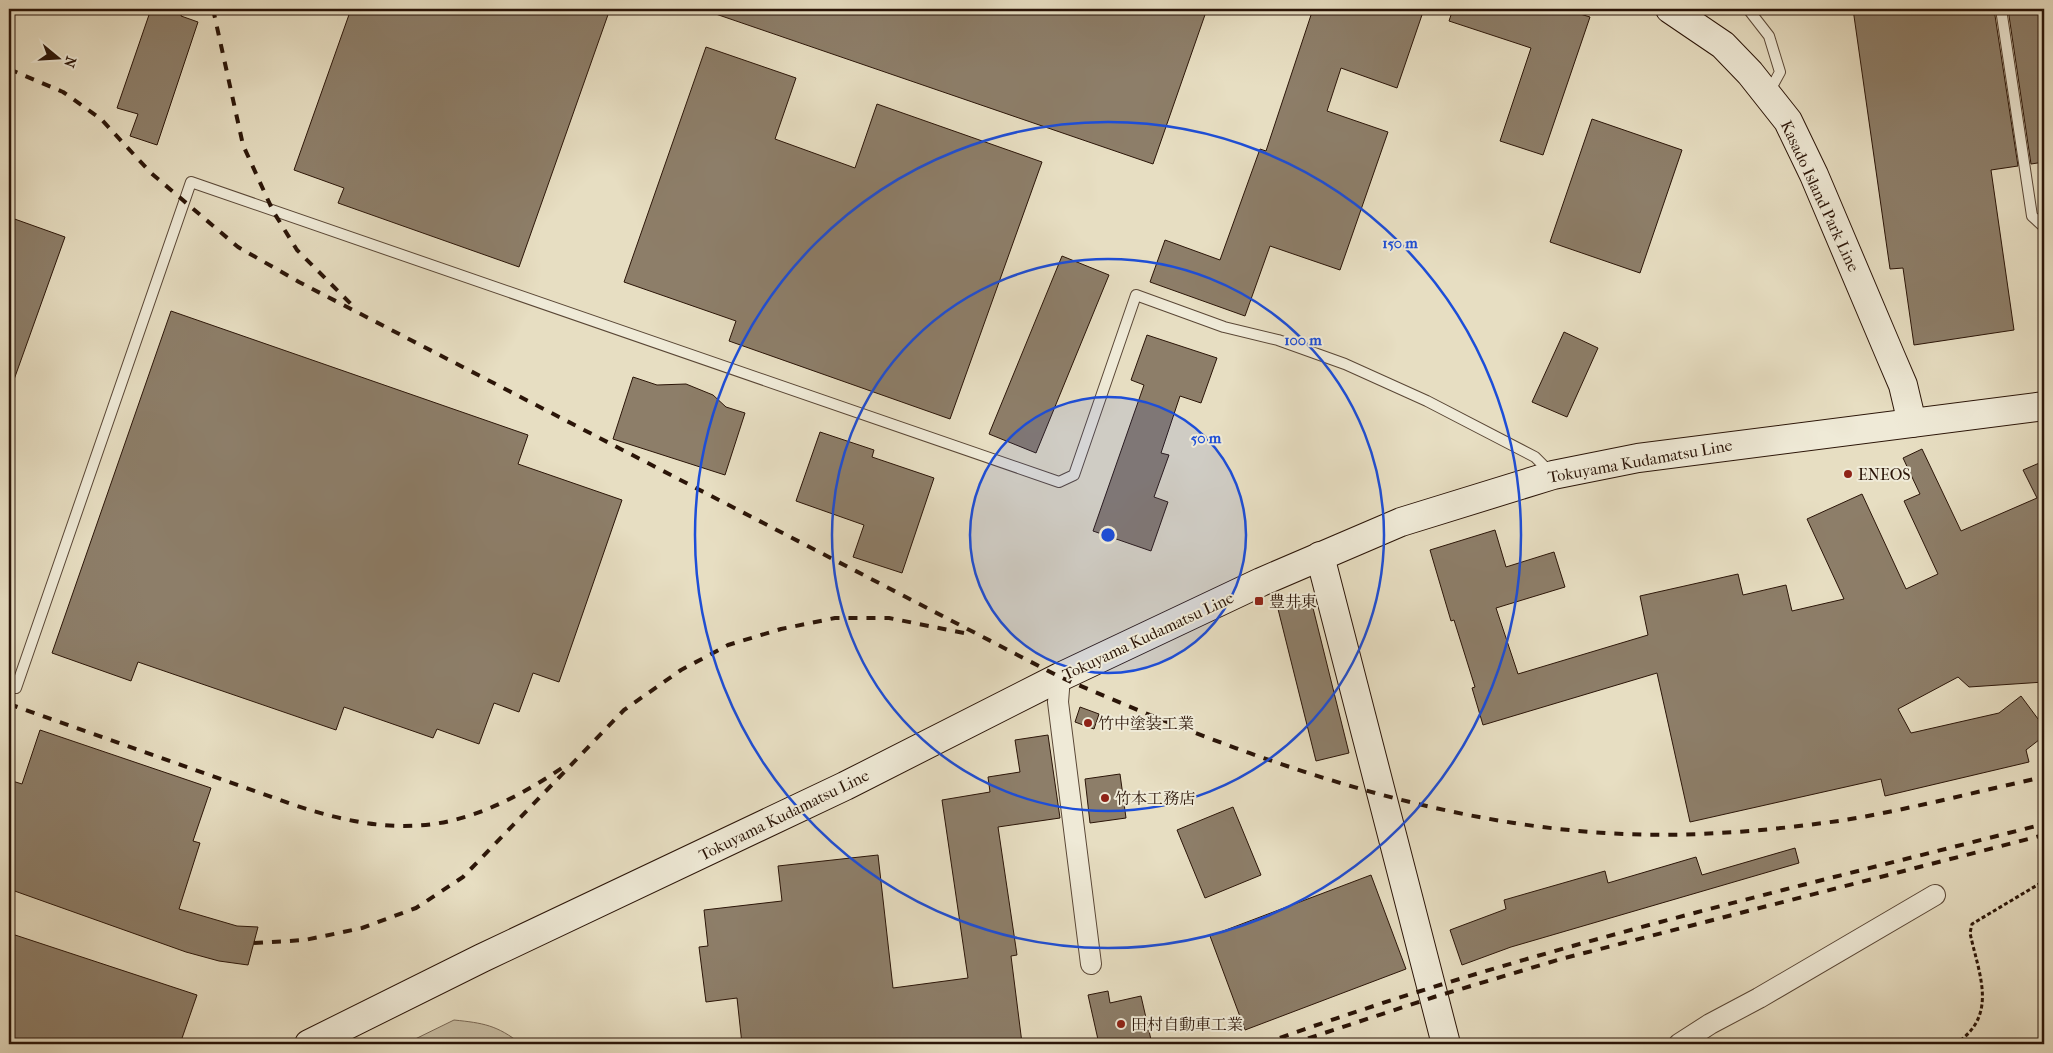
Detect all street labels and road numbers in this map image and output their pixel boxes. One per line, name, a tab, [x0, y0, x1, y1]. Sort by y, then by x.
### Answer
street label: Kasado Island Park Line	[1777, 117, 1863, 275]
street label: Tokuyama Kudamatsu Line	[1546, 435, 1734, 487]
street label: Tokuyama Kudamatsu Line	[1059, 588, 1237, 684]
street label: Tokuyama Kudamatsu Line	[696, 765, 872, 865]

